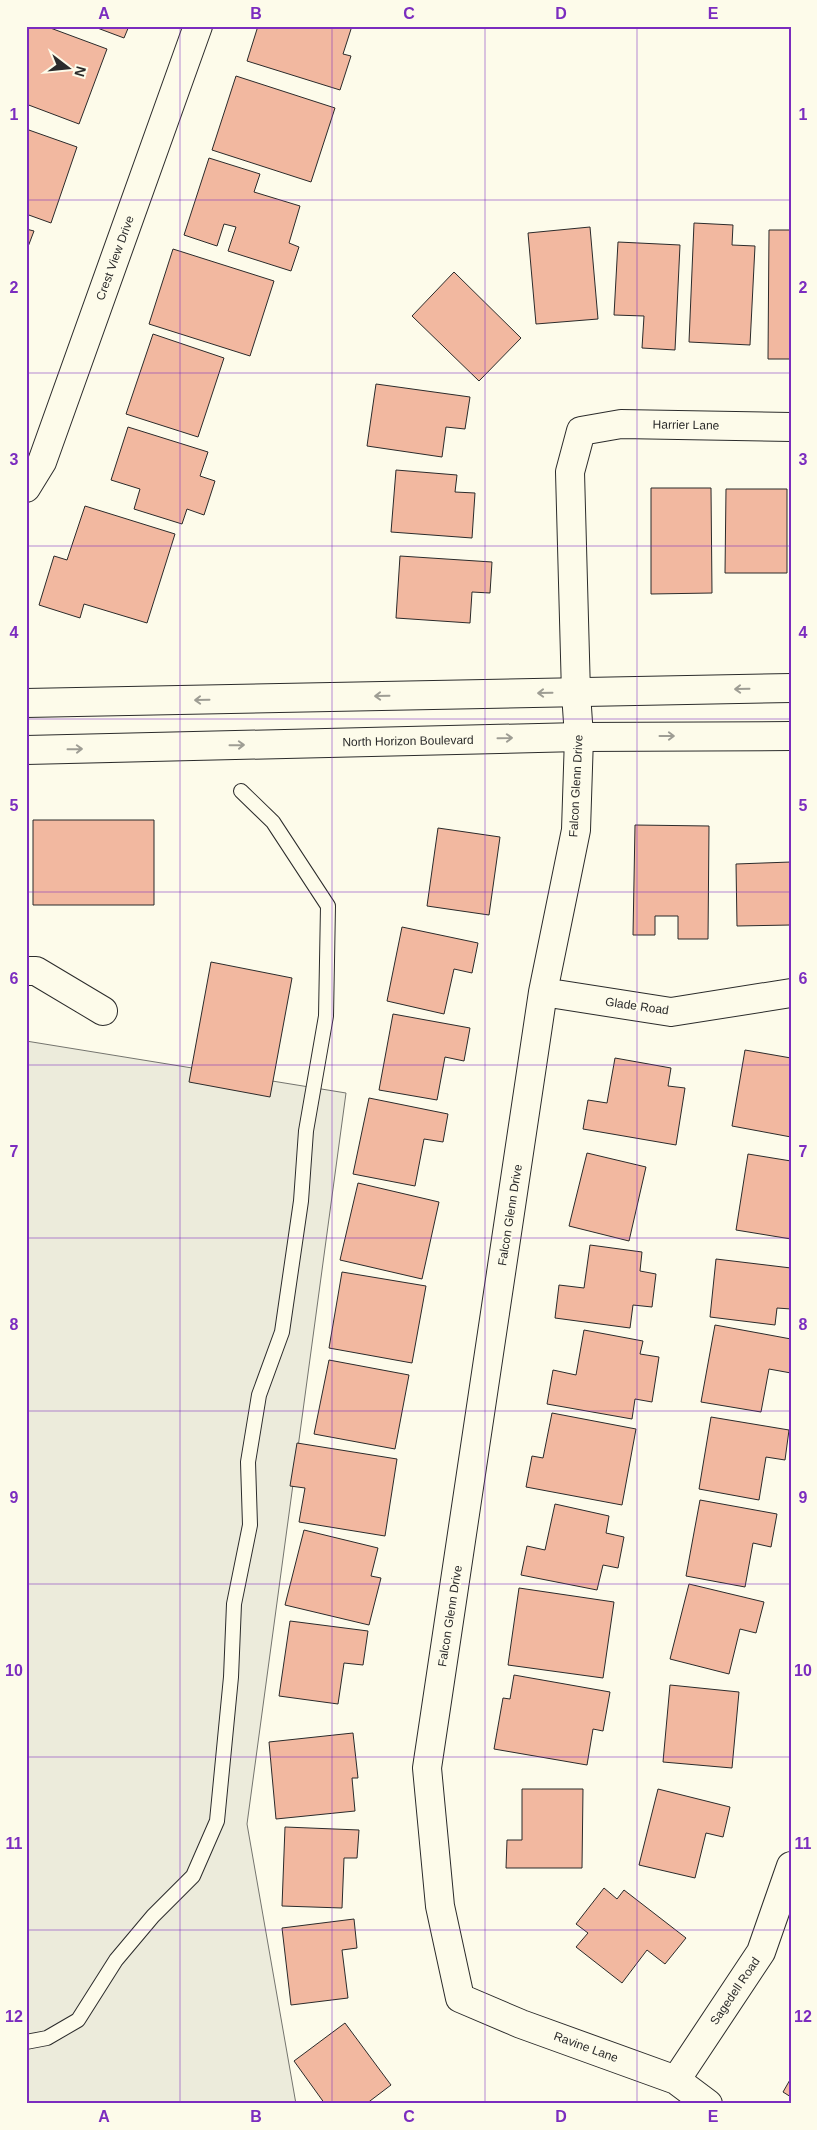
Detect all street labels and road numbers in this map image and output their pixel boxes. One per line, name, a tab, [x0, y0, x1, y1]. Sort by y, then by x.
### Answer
street label: Crest View Drive	[93, 213, 137, 302]
street label: Harrier Lane	[653, 417, 720, 433]
street label: North Horizon Boulevard	[342, 733, 474, 749]
street label: Falcon Glenn Drive	[566, 734, 586, 838]
street label: Glade Road	[604, 995, 670, 1017]
street label: Falcon Glenn Drive	[495, 1163, 525, 1267]
street label: Falcon Glenn Drive	[435, 1564, 465, 1668]
street label: Sagedell Road	[707, 1954, 763, 2028]
street label: Ravine Lane	[552, 2029, 620, 2065]

